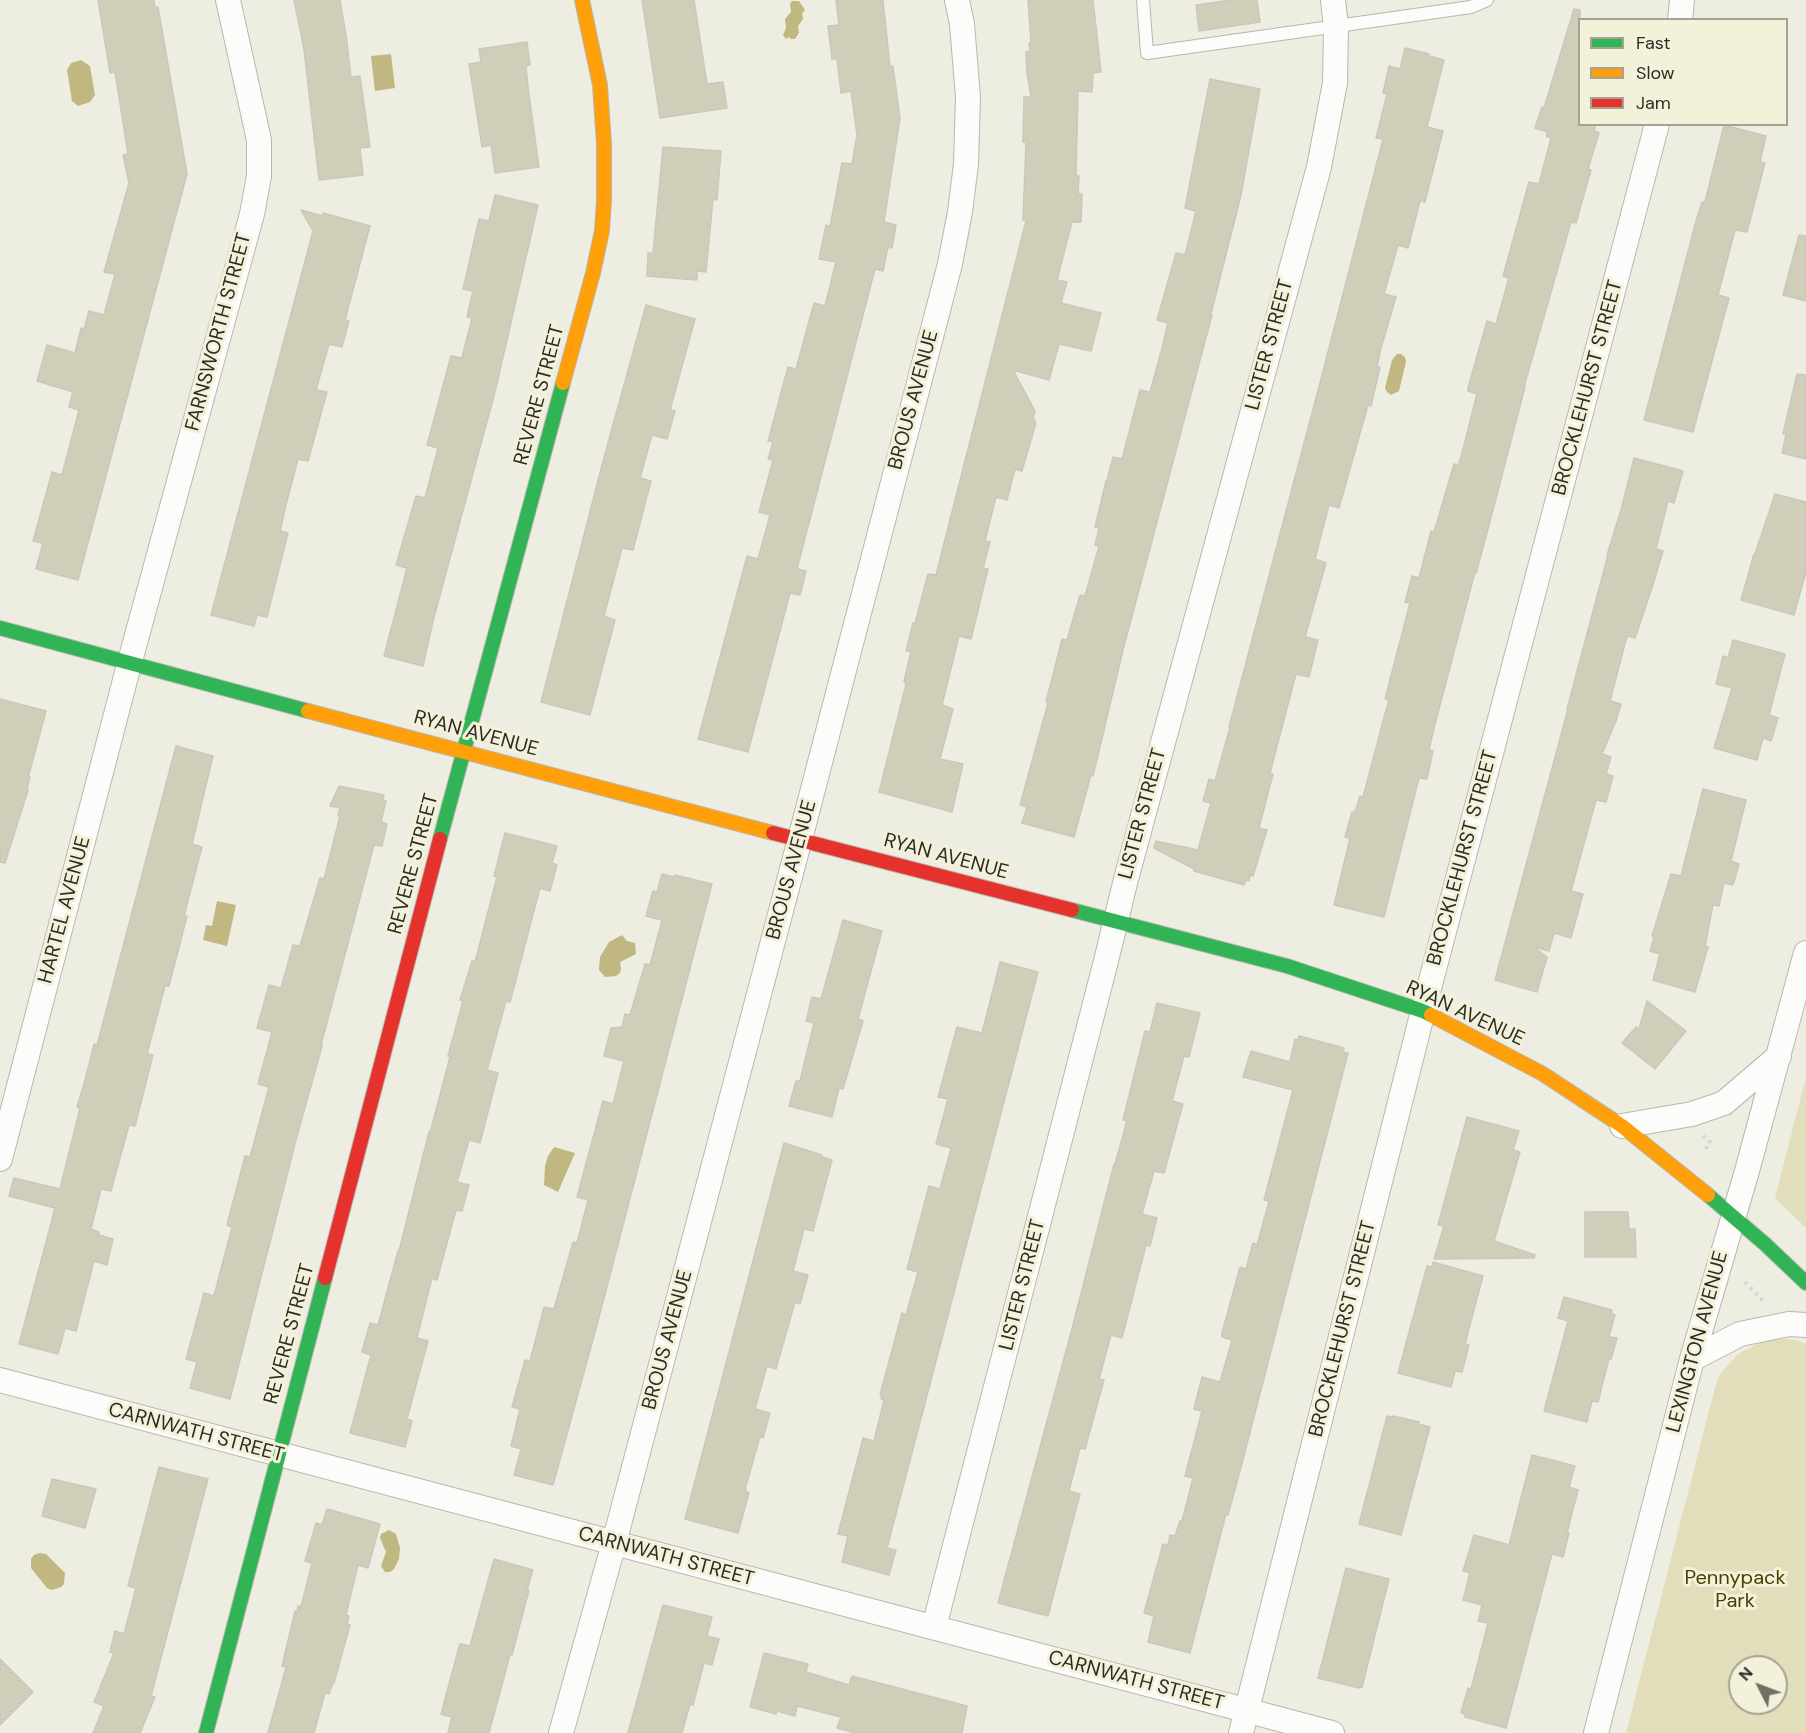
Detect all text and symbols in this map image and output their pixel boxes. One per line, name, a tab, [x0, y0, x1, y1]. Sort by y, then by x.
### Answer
legend	[1578, 18, 1788, 126]
text: Fast	[1636, 31, 1671, 55]
text: Slow	[1636, 61, 1675, 85]
text: Jam	[1636, 91, 1671, 115]
street label: FARNSWORTH STREET	[181, 230, 257, 434]
street label: LISTER STREET	[1241, 277, 1299, 413]
street label: BROCKLEHURST STREET	[1548, 278, 1628, 498]
street label: REVERE STREET	[510, 322, 570, 468]
street label: BROUS AVENUE	[884, 328, 944, 472]
street label: RYAN AVENUE	[411, 706, 541, 762]
street label: LISTER STREET	[1114, 746, 1172, 882]
street label: BROCKLEHURST STREET	[1423, 748, 1503, 968]
street label: REVERE STREET	[384, 791, 444, 937]
street label: BROUS AVENUE	[762, 798, 822, 942]
street label: RYAN AVENUE	[881, 829, 1011, 885]
street label: HARTEL AVENUE	[34, 834, 96, 986]
street label: RYAN AVENUE	[1402, 976, 1528, 1052]
street label: LISTER STREET	[995, 1217, 1051, 1353]
street label: BROCKLEHURST STREET	[1305, 1218, 1381, 1440]
street label: LEXINGTON AVENUE	[1662, 1249, 1734, 1435]
street label: REVERE STREET	[260, 1261, 320, 1407]
street label: BROUS AVENUE	[638, 1268, 698, 1412]
street label: CARNWATH STREET	[105, 1398, 287, 1468]
street label: CARNWATH STREET	[575, 1522, 757, 1592]
park label: Pennypack Park	[1684, 1567, 1786, 1614]
street label: CARNWATH STREET	[1045, 1646, 1227, 1716]
north arrow	[1728, 1655, 1788, 1715]
text: N	[1734, 1663, 1757, 1685]

